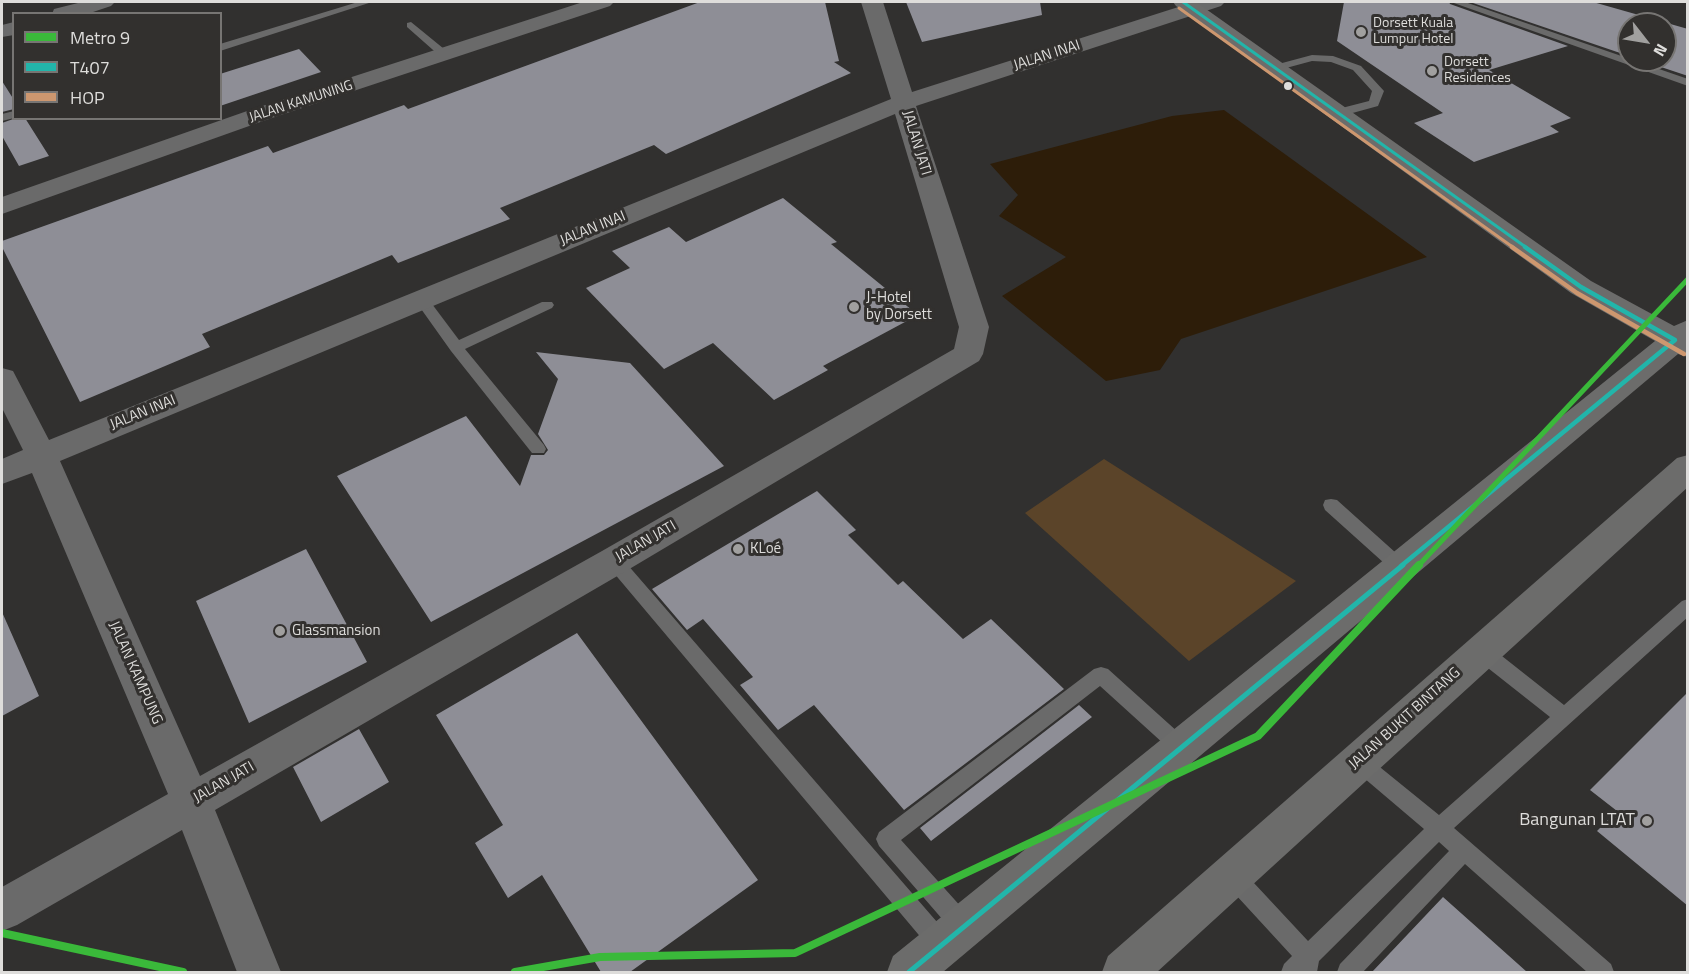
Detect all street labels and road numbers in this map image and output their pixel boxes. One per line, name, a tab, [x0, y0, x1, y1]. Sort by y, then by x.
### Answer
street label: JALAN INAI	[1011, 37, 1083, 75]
street label: JALAN KAMUNING	[247, 77, 355, 127]
street label: JALAN JATI	[898, 108, 934, 178]
street label: JALAN INAI	[558, 208, 628, 250]
street label: JALAN INAI	[108, 392, 178, 434]
street label: JALAN JATI	[612, 517, 680, 567]
street label: JALAN KAMPUNG	[104, 619, 166, 727]
street label: JALAN BUKIT BINTANG	[1346, 664, 1464, 774]
street label: JALAN JATI	[190, 758, 258, 808]

